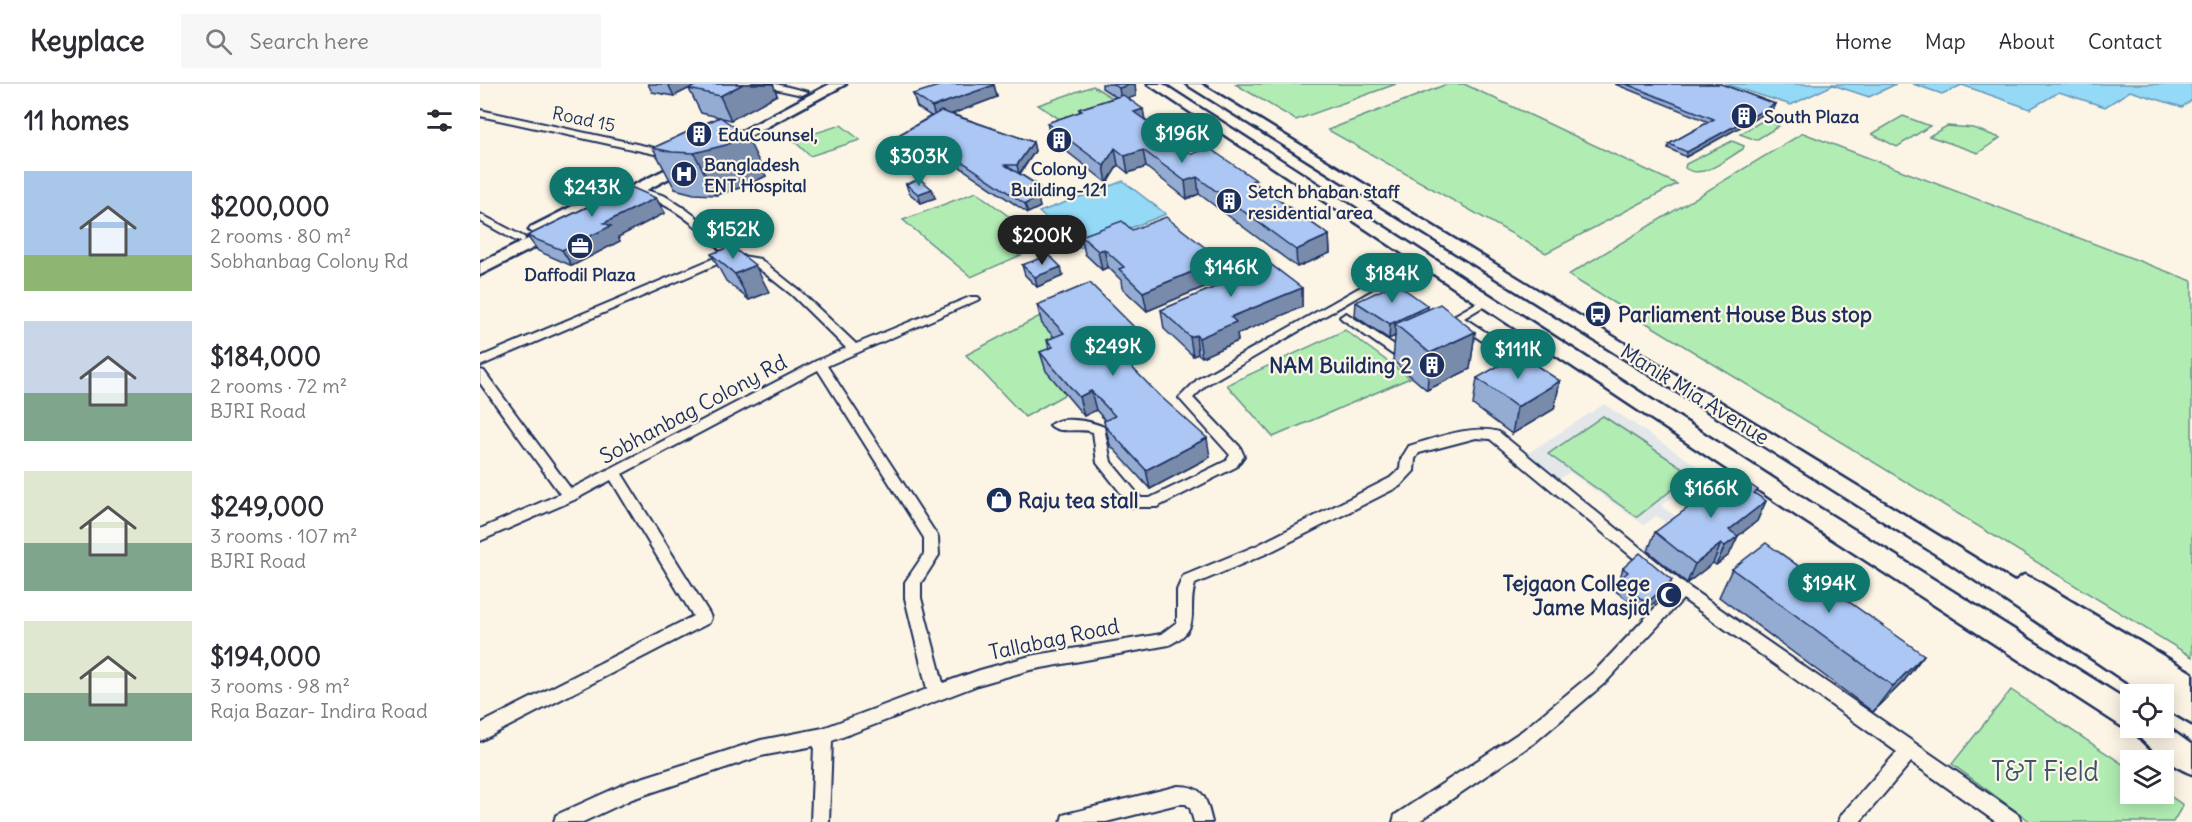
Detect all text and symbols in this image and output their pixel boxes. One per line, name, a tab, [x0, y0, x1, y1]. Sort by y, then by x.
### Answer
search box	[181, 14, 601, 68]
text: Keyplace	[30, 23, 145, 59]
icon: search	[202, 25, 235, 58]
text: Search here	[250, 27, 369, 55]
text: Home	[1835, 28, 1892, 55]
text: Map	[1925, 28, 1966, 55]
text: About	[1999, 28, 2055, 55]
text: Contact	[2088, 28, 2162, 55]
street label: Road 15	[550, 101, 618, 137]
building icon: South Plaza	[1729, 101, 1759, 131]
text: 11 homes	[24, 104, 129, 137]
icon: filters	[423, 104, 456, 137]
place label: South Plaza	[1764, 105, 1859, 128]
pin: $196K	[1140, 113, 1224, 164]
building icon: EduCounsel,	[684, 119, 714, 149]
text: $196K	[1155, 120, 1209, 145]
place label: EduCounsel,	[718, 123, 818, 146]
building icon: Colony Building-121	[1044, 125, 1074, 155]
pin: $303K	[877, 136, 961, 187]
text: $303K	[889, 143, 949, 168]
place label: Bangladesh ENT Hospital	[704, 153, 807, 197]
place label: Colony Building-121	[1011, 157, 1107, 201]
hospital icon: Bangladesh ENT Hospital	[669, 159, 699, 189]
pin: $243K	[550, 167, 634, 218]
text: $243K	[564, 174, 621, 199]
place label: Setch bhaban staff residential area	[1248, 180, 1401, 224]
building icon: Setch bhaban staff residential area	[1214, 186, 1244, 216]
text: $200,000	[210, 190, 330, 223]
icon: home	[72, 195, 144, 267]
pin: $152K	[691, 209, 775, 260]
pin: $200K	[1000, 215, 1084, 266]
text: $152K	[706, 216, 760, 241]
text: $200K	[1012, 222, 1072, 247]
text: 2 rooms · 80 m²	[210, 223, 351, 248]
office icon: Daffodil Plaza	[565, 231, 595, 261]
pin: $146K	[1189, 247, 1273, 298]
text: Sobhanbag Colony Rd	[210, 248, 408, 273]
pin: $184K	[1350, 253, 1434, 304]
text: $146K	[1204, 254, 1258, 279]
text: $184K	[1365, 260, 1419, 285]
place label: Daffodil Plaza	[524, 263, 636, 286]
bus stop icon: Parliament House Bus stop	[1583, 299, 1613, 329]
place label: Parliament House Bus stop	[1618, 301, 1872, 328]
pin: $249K	[1071, 326, 1155, 377]
pin: $111K	[1476, 329, 1560, 380]
text: $249K	[1084, 333, 1142, 358]
text: $111K	[1495, 336, 1541, 361]
street label: Manik Mia Avenue	[1616, 337, 1774, 451]
text: $184,000	[210, 340, 321, 373]
icon: home	[72, 345, 144, 417]
street label: Sobhanbag Colony Rd	[595, 348, 791, 470]
building icon: NAM Building 2	[1417, 350, 1447, 380]
place label: NAM Building 2	[1269, 352, 1412, 379]
text: 2 rooms · 72 m²	[210, 373, 347, 398]
text: BJRI Road	[210, 398, 306, 423]
pin: $166K	[1669, 468, 1753, 519]
text: $166K	[1684, 475, 1738, 500]
shop icon: Raju tea stall	[984, 485, 1014, 515]
place label: Raju tea stall	[1018, 487, 1138, 514]
text: $249,000	[210, 490, 324, 523]
icon: home	[72, 495, 144, 567]
text: 3 rooms · 107 m²	[210, 523, 358, 548]
text: BJRI Road	[210, 548, 306, 573]
pin: $194K	[1787, 563, 1871, 614]
place label: Tejgaon College Jame Masjid	[1503, 570, 1651, 621]
text: $194K	[1802, 570, 1856, 595]
mosque icon: Tejgaon College Jame Masjid	[1654, 580, 1684, 610]
street label: Tallabag Road	[986, 612, 1122, 666]
text: $194,000	[210, 640, 321, 673]
icon: home	[72, 645, 144, 717]
text: 3 rooms · 98 m²	[210, 673, 350, 698]
map controls	[2120, 684, 2174, 804]
button: locate	[2120, 684, 2174, 738]
text: Raja Bazar- Indira Road	[210, 698, 428, 723]
button: layers	[2120, 750, 2174, 804]
park label: T&T Field	[1991, 755, 2099, 788]

